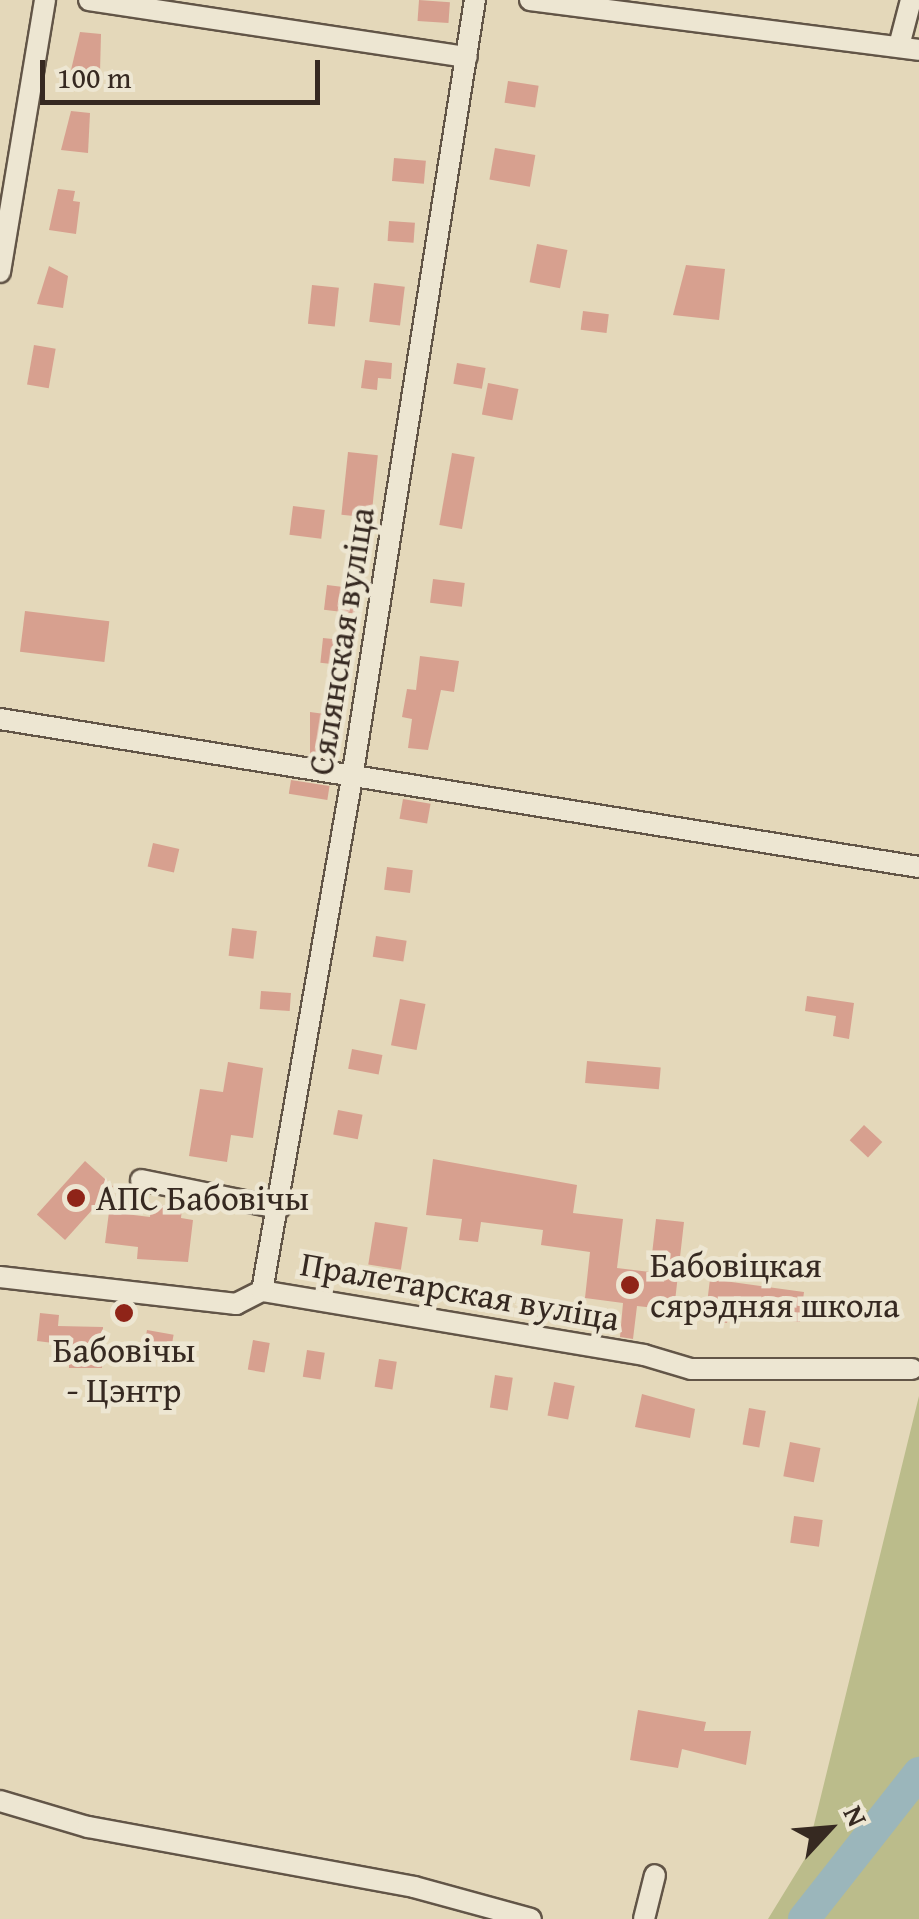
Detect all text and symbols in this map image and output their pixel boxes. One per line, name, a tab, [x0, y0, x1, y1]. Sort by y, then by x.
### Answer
scale bar	[45, 40, 325, 102]
text: 100 m	[57, 55, 131, 99]
street label: Сялянская вуліца	[299, 504, 383, 778]
place label: АПС Бабовічы	[96, 1177, 309, 1219]
marker: АПС Бабовічы	[65, 1187, 87, 1209]
street label: Пралетарская вуліца	[297, 1242, 623, 1340]
place label: Бабовіцкая сярэдняя школа	[650, 1244, 900, 1326]
marker: Бабовіцкая сярэдняя школа	[619, 1274, 641, 1296]
marker: Бабовічы - Цэнтр	[113, 1302, 135, 1324]
place label: Бабовічы - Цэнтр	[53, 1329, 195, 1411]
north arrow	[779, 1779, 879, 1879]
text: N	[834, 1798, 879, 1833]

